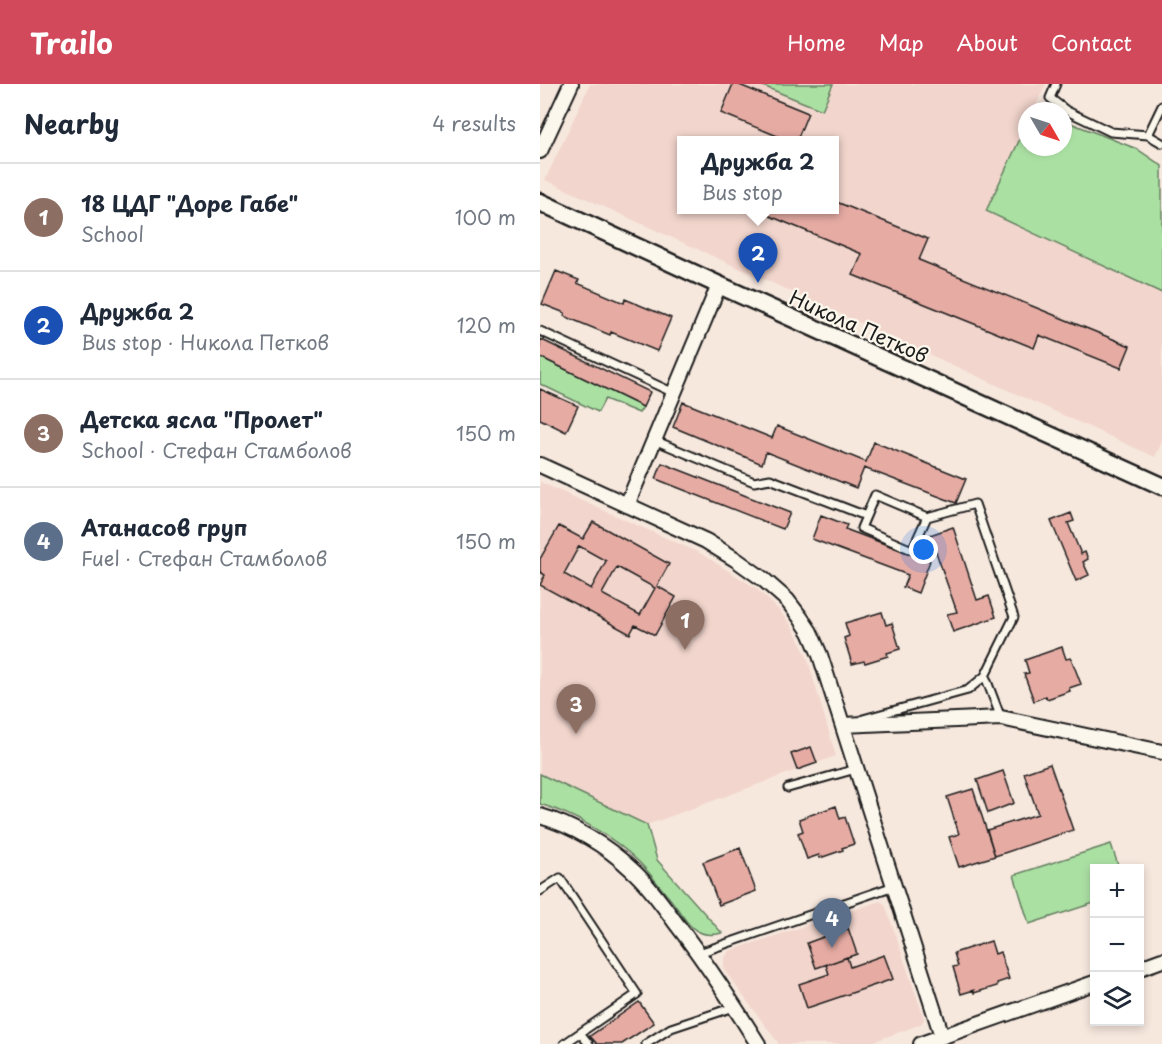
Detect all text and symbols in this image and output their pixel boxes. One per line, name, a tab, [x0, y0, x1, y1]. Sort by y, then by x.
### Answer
text: Trailo	[30, 21, 113, 64]
text: Home	[787, 26, 846, 58]
text: Map	[879, 26, 924, 58]
text: About	[957, 26, 1018, 58]
text: Contact	[1051, 26, 1132, 58]
north arrow	[1018, 102, 1072, 156]
text: Nearby	[24, 104, 119, 143]
text: 4 results	[432, 108, 516, 138]
popup	[677, 136, 839, 214]
text: Дружба 2	[701, 144, 815, 177]
text: Bus stop	[701, 177, 783, 207]
text: 18 ЦДГ "Доре Габе"	[81, 186, 298, 219]
text: 1	[39, 202, 48, 232]
text: 100 m	[455, 202, 516, 232]
text: School	[81, 219, 144, 249]
pin: 2	[738, 234, 778, 283]
street label: Никола Петков	[785, 282, 933, 370]
text: Дружба 2	[81, 294, 194, 327]
text: 2	[36, 310, 51, 340]
text: 120 m	[457, 310, 516, 340]
text: Bus stop · Никола Петков	[81, 327, 329, 357]
text: Детска ясла "Пролет"	[81, 402, 323, 435]
text: 3	[37, 418, 50, 448]
text: 150 m	[456, 418, 516, 448]
text: School · Стефан Стамболов	[81, 435, 352, 465]
text: Атанасов груп	[81, 510, 248, 543]
text: 4	[37, 526, 50, 556]
text: 150 m	[456, 526, 516, 556]
your location	[909, 535, 938, 564]
text: Fuel · Стефан Стамболов	[81, 543, 327, 573]
pin: 1	[666, 600, 704, 650]
pin: 3	[556, 684, 596, 734]
map controls	[1090, 864, 1144, 1026]
button: +	[1090, 864, 1144, 918]
pin: 4	[812, 898, 852, 948]
button: −	[1090, 918, 1144, 972]
button: layers	[1090, 972, 1144, 1026]

